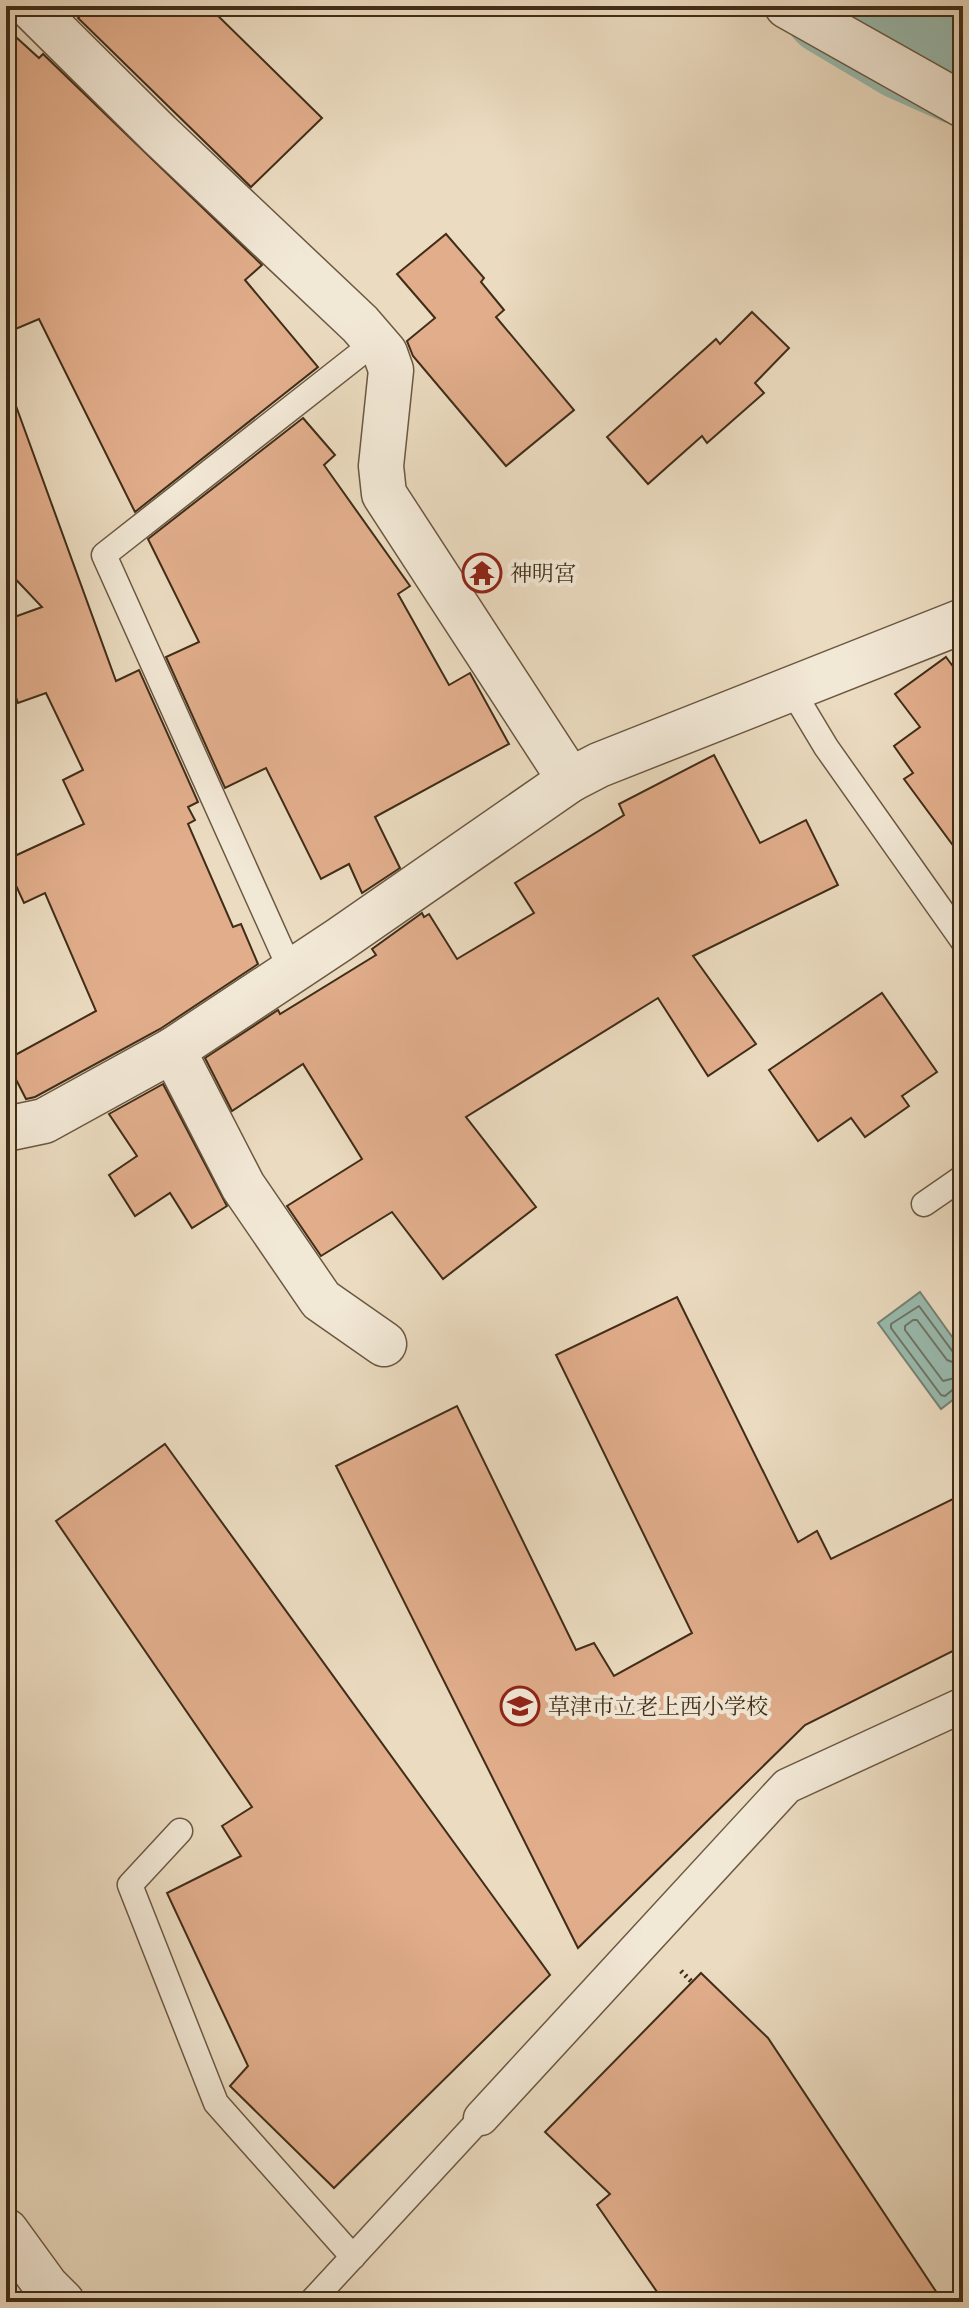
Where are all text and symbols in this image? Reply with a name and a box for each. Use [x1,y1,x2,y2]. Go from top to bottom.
temple icon: 神明宮 [461,552,503,594]
place label: 神明宮 [510,560,576,587]
school or university icon: 草津市立老上西小学校 [499,1685,541,1727]
place label: 草津市立老上西小学校 [548,1693,768,1720]

